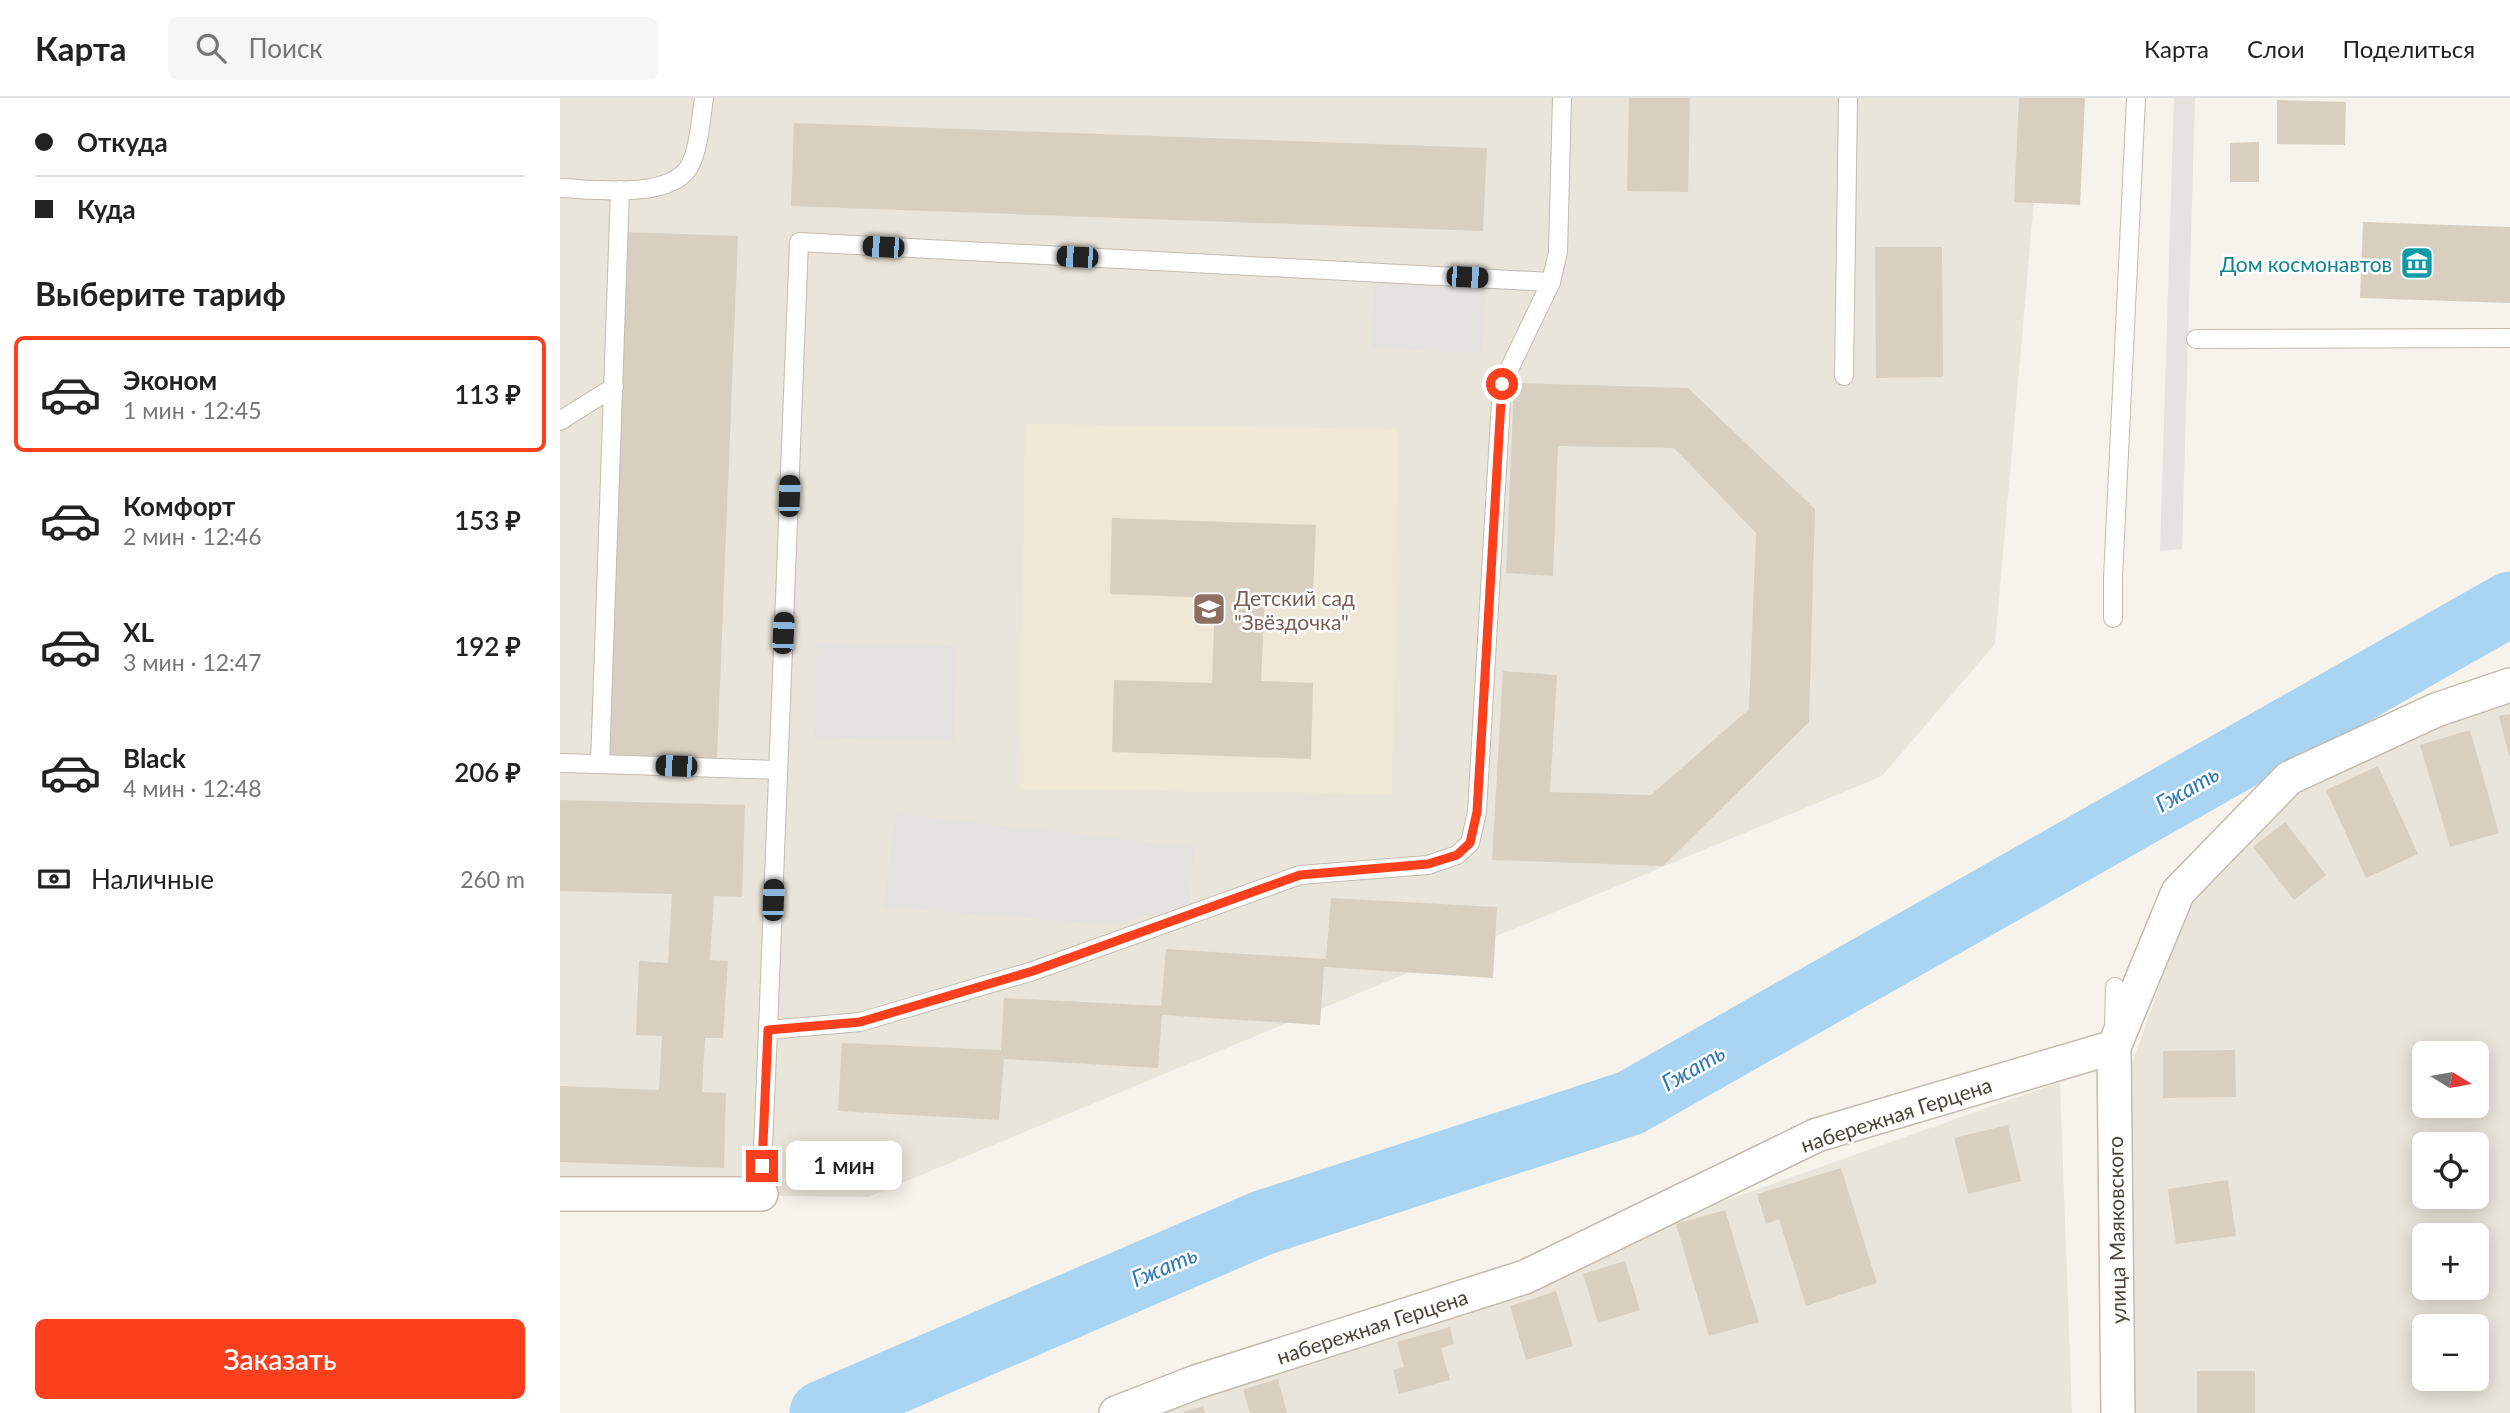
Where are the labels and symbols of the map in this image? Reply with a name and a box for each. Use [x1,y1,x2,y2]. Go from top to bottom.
car [862,235,905,259]
museum icon: Дом космонавтов [2398,244,2436,282]
car [1056,245,1099,269]
place label: Дом космонавтов [2220,251,2392,276]
car [1446,265,1489,289]
route start [1486,368,1518,400]
car [778,475,801,517]
place label: Детский сад "Звёздочка" [1234,585,1355,634]
school or university icon: Детский сад "Звёздочка" [1190,590,1228,628]
car [772,611,795,655]
car [655,755,698,777]
water label: Гжать [2150,759,2224,817]
car [762,879,785,921]
water label: Гжать [1656,1038,1730,1096]
north arrow [2412,1041,2488,1118]
street label: набережная Герцена [1797,1071,1995,1157]
street label: улица Маяковского [2102,1136,2130,1324]
callout: 1 мин [787,1142,902,1190]
route end [746,1150,778,1182]
water label: Гжать [1127,1240,1201,1292]
street label: набережная Герцена [1273,1283,1471,1369]

